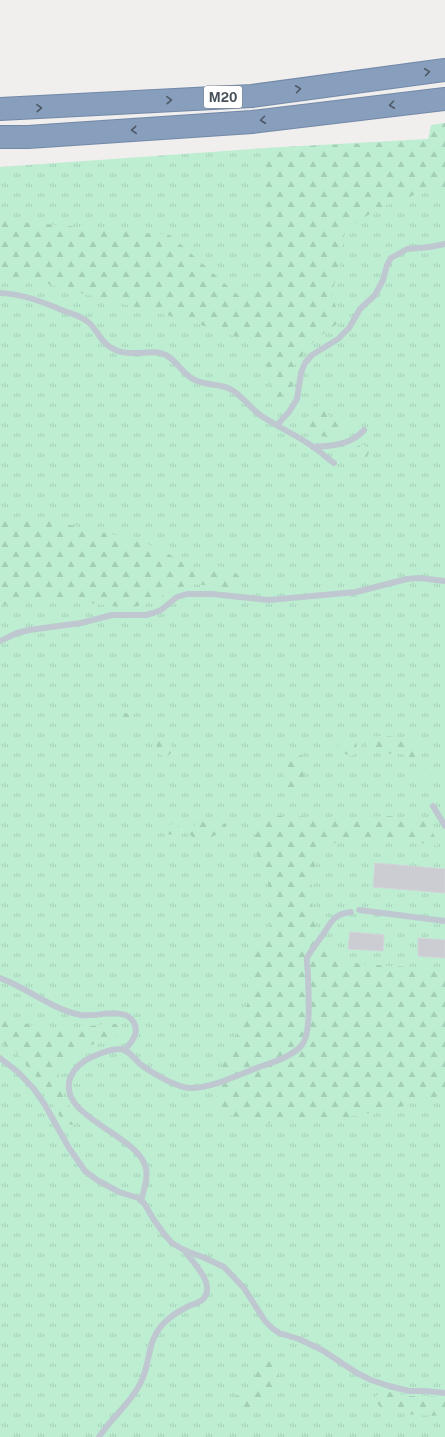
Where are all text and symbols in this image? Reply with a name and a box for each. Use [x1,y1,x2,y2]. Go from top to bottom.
one-way arrow [424,68,430,77]
one-way arrow [295,85,301,94]
road number: M20 [204,86,242,108]
one-way arrow [166,96,172,105]
one-way arrow [389,100,395,109]
one-way arrow [36,103,42,112]
one-way arrow [260,115,266,124]
one-way arrow [131,125,137,134]

